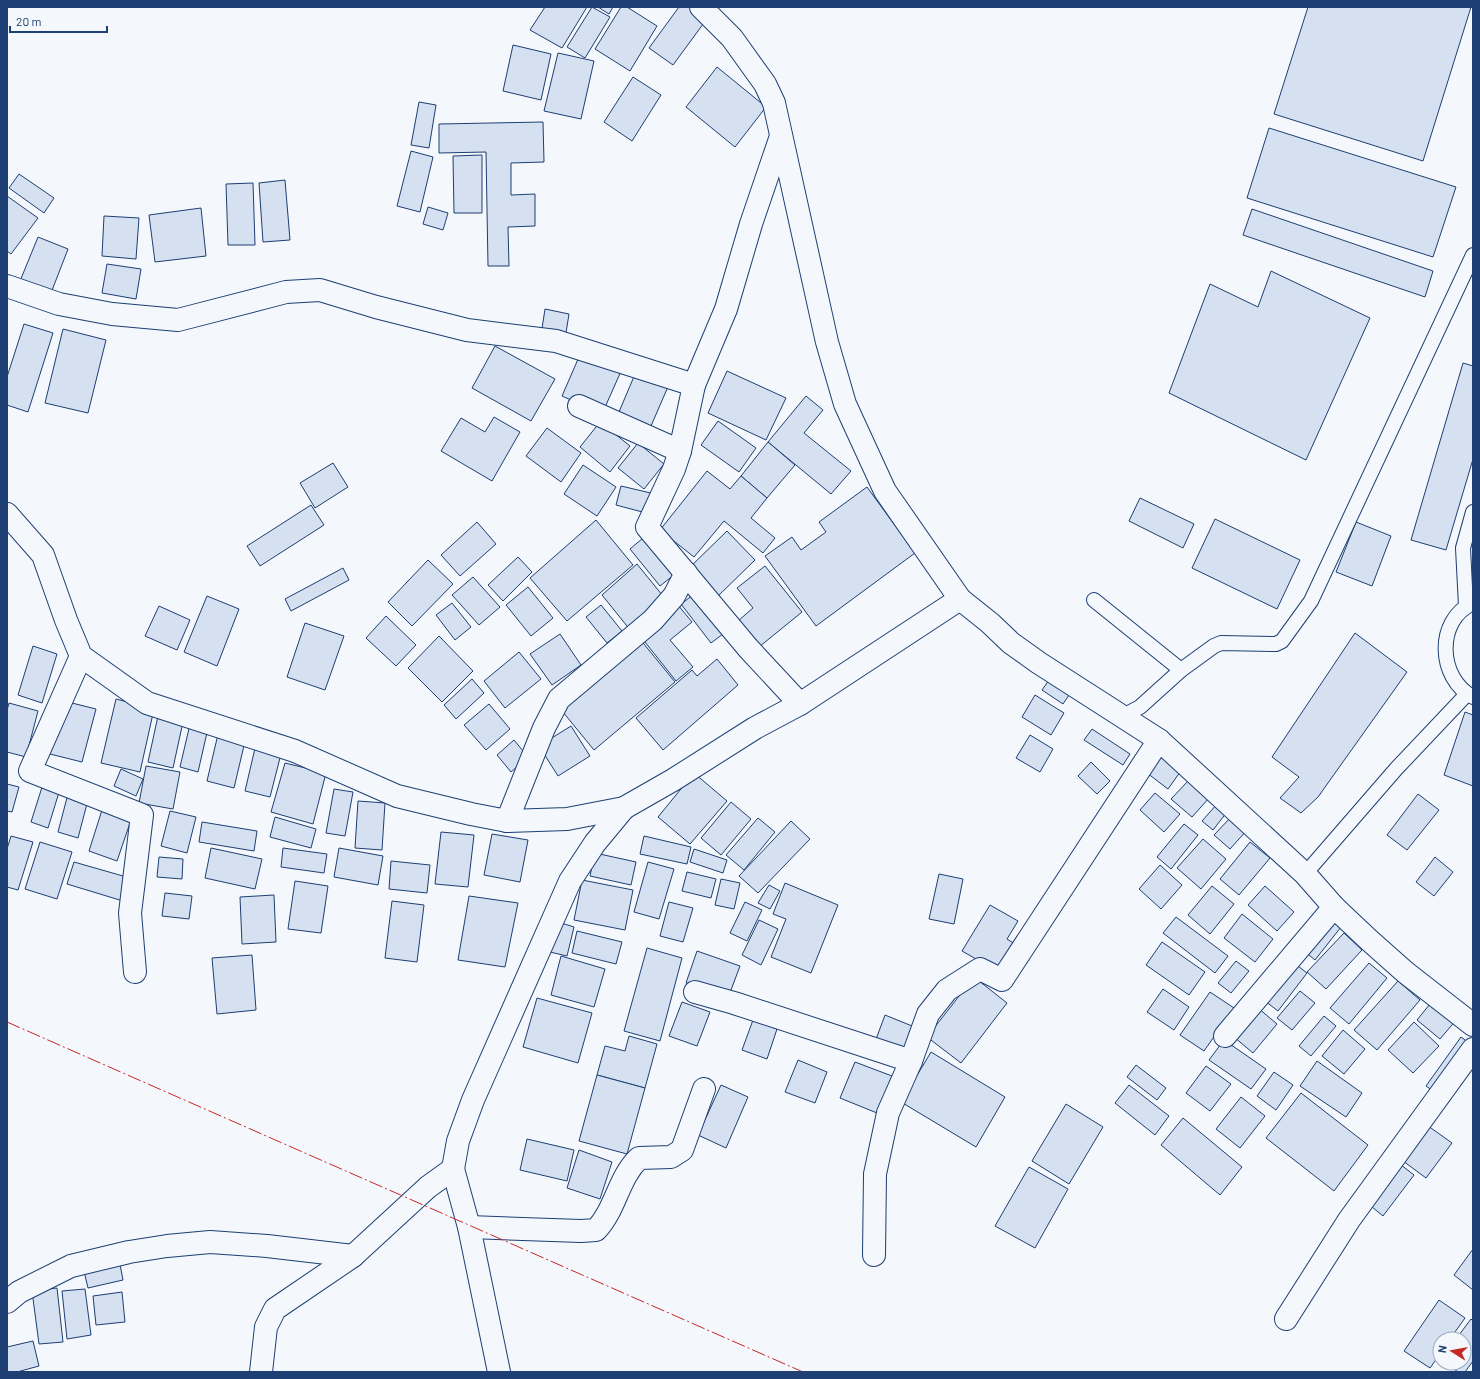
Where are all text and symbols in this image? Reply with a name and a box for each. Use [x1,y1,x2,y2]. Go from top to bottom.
scale bar [10,8,107,34]
text: 20 m [16,14,42,28]
north arrow [1432,1331,1472,1371]
text: N [1435,1344,1449,1354]

